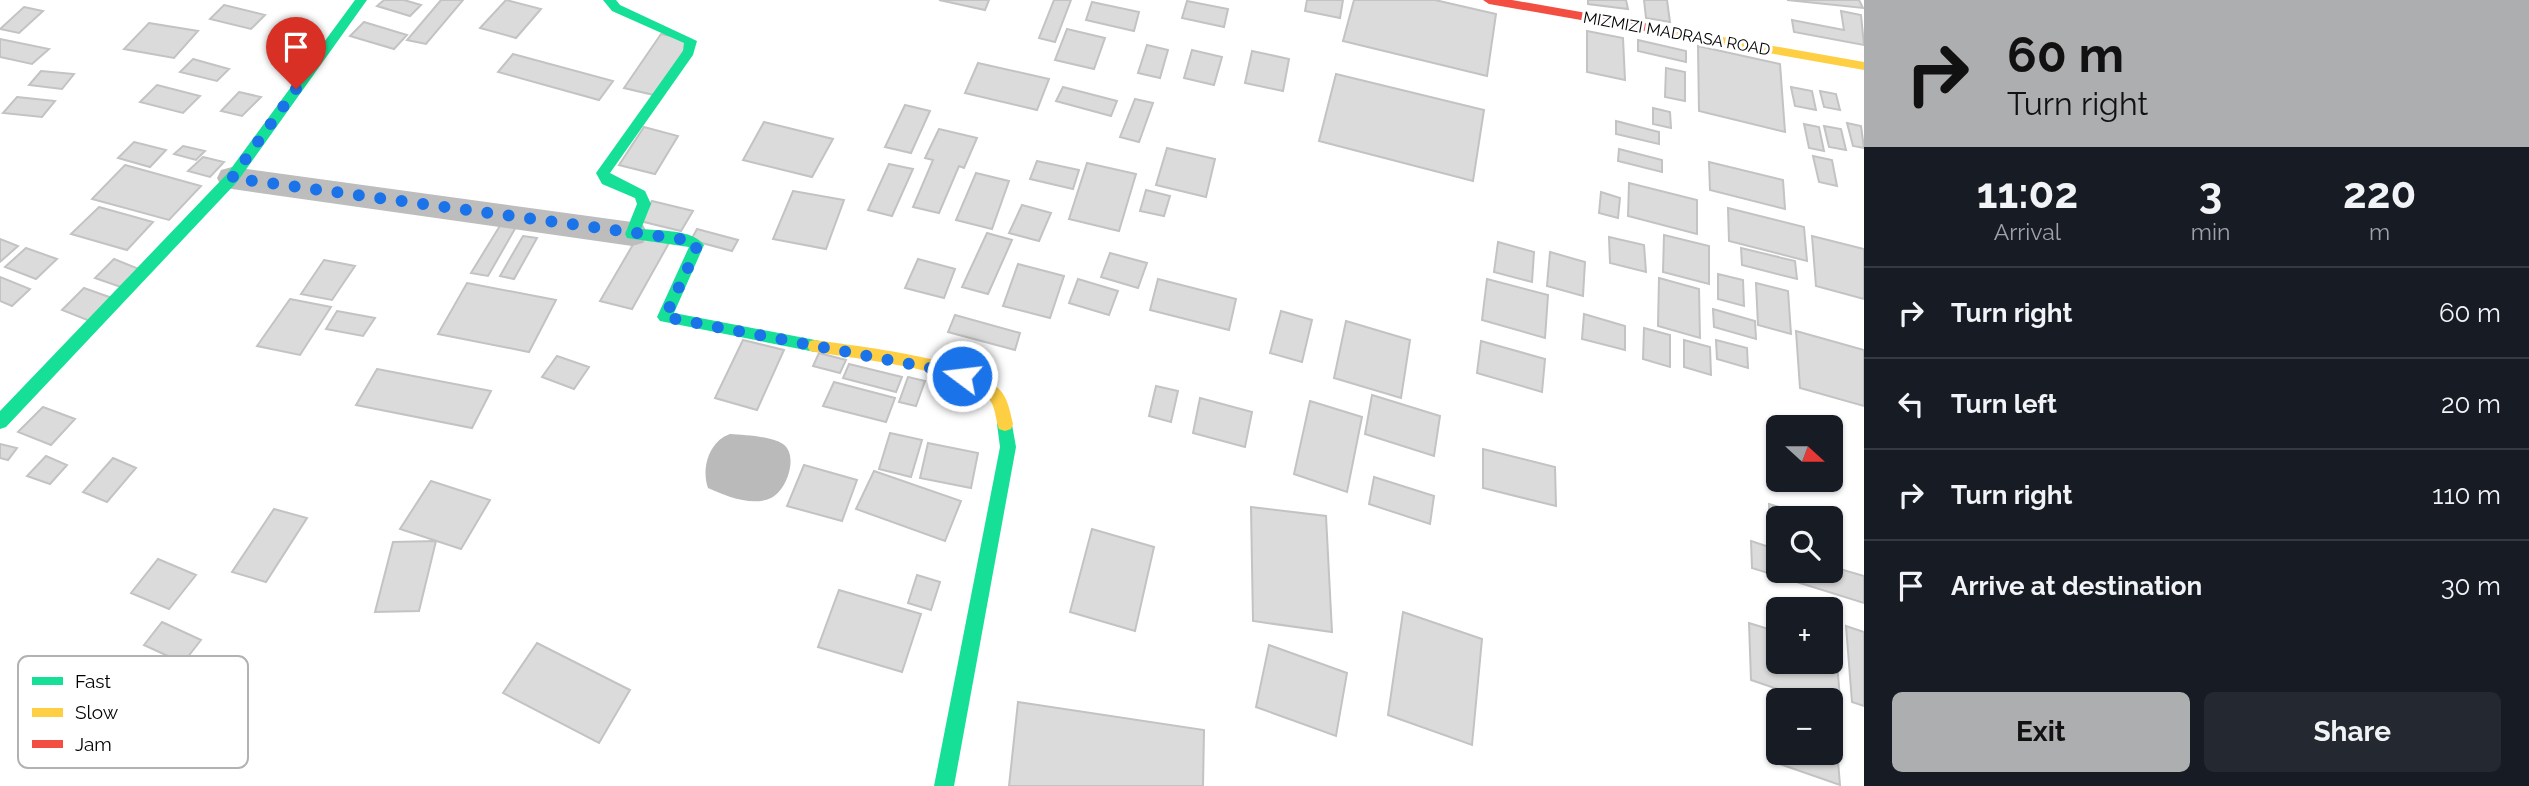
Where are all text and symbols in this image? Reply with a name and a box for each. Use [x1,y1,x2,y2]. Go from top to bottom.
street label: MIZMIZI MADRASA ROAD [1582,8,1772,59]
pin [266,17,326,89]
text: 60 m [2007,26,2124,83]
icon: arrive [277,28,315,66]
icon: right [1892,28,1983,119]
text: Turn right [2007,85,2148,122]
text: 11:02 [1977,169,2078,218]
text: 3 [2199,169,2222,218]
text: 220 [2343,169,2416,218]
text: Arrival [1994,218,2061,245]
text: min [2191,218,2230,245]
text: m [2369,218,2390,245]
icon: right [1892,294,1930,332]
text: Turn right [1951,298,2072,328]
text: 60 m [2439,298,2501,328]
position arrow [925,339,999,413]
icon: left [1892,385,1930,423]
text: Turn left [1951,389,2057,419]
text: 20 m [2441,389,2501,419]
north arrow [1766,415,1843,492]
map controls [1766,415,1843,765]
icon: right [1892,476,1930,514]
text: Turn right [1951,480,2072,510]
text: 110 m [2432,480,2501,510]
button: search [1766,506,1843,583]
icon: arrive [1892,567,1930,605]
text: Arrive at destination [1951,571,2202,601]
text: 30 m [2441,571,2501,601]
button: + [1766,597,1843,674]
legend [18,656,248,768]
text: Fast [75,670,111,692]
button: − [1766,688,1843,765]
button: Exit [1892,692,2190,772]
button: Share [2204,692,2501,772]
text: Slow [75,701,119,723]
text: Jam [75,733,112,755]

